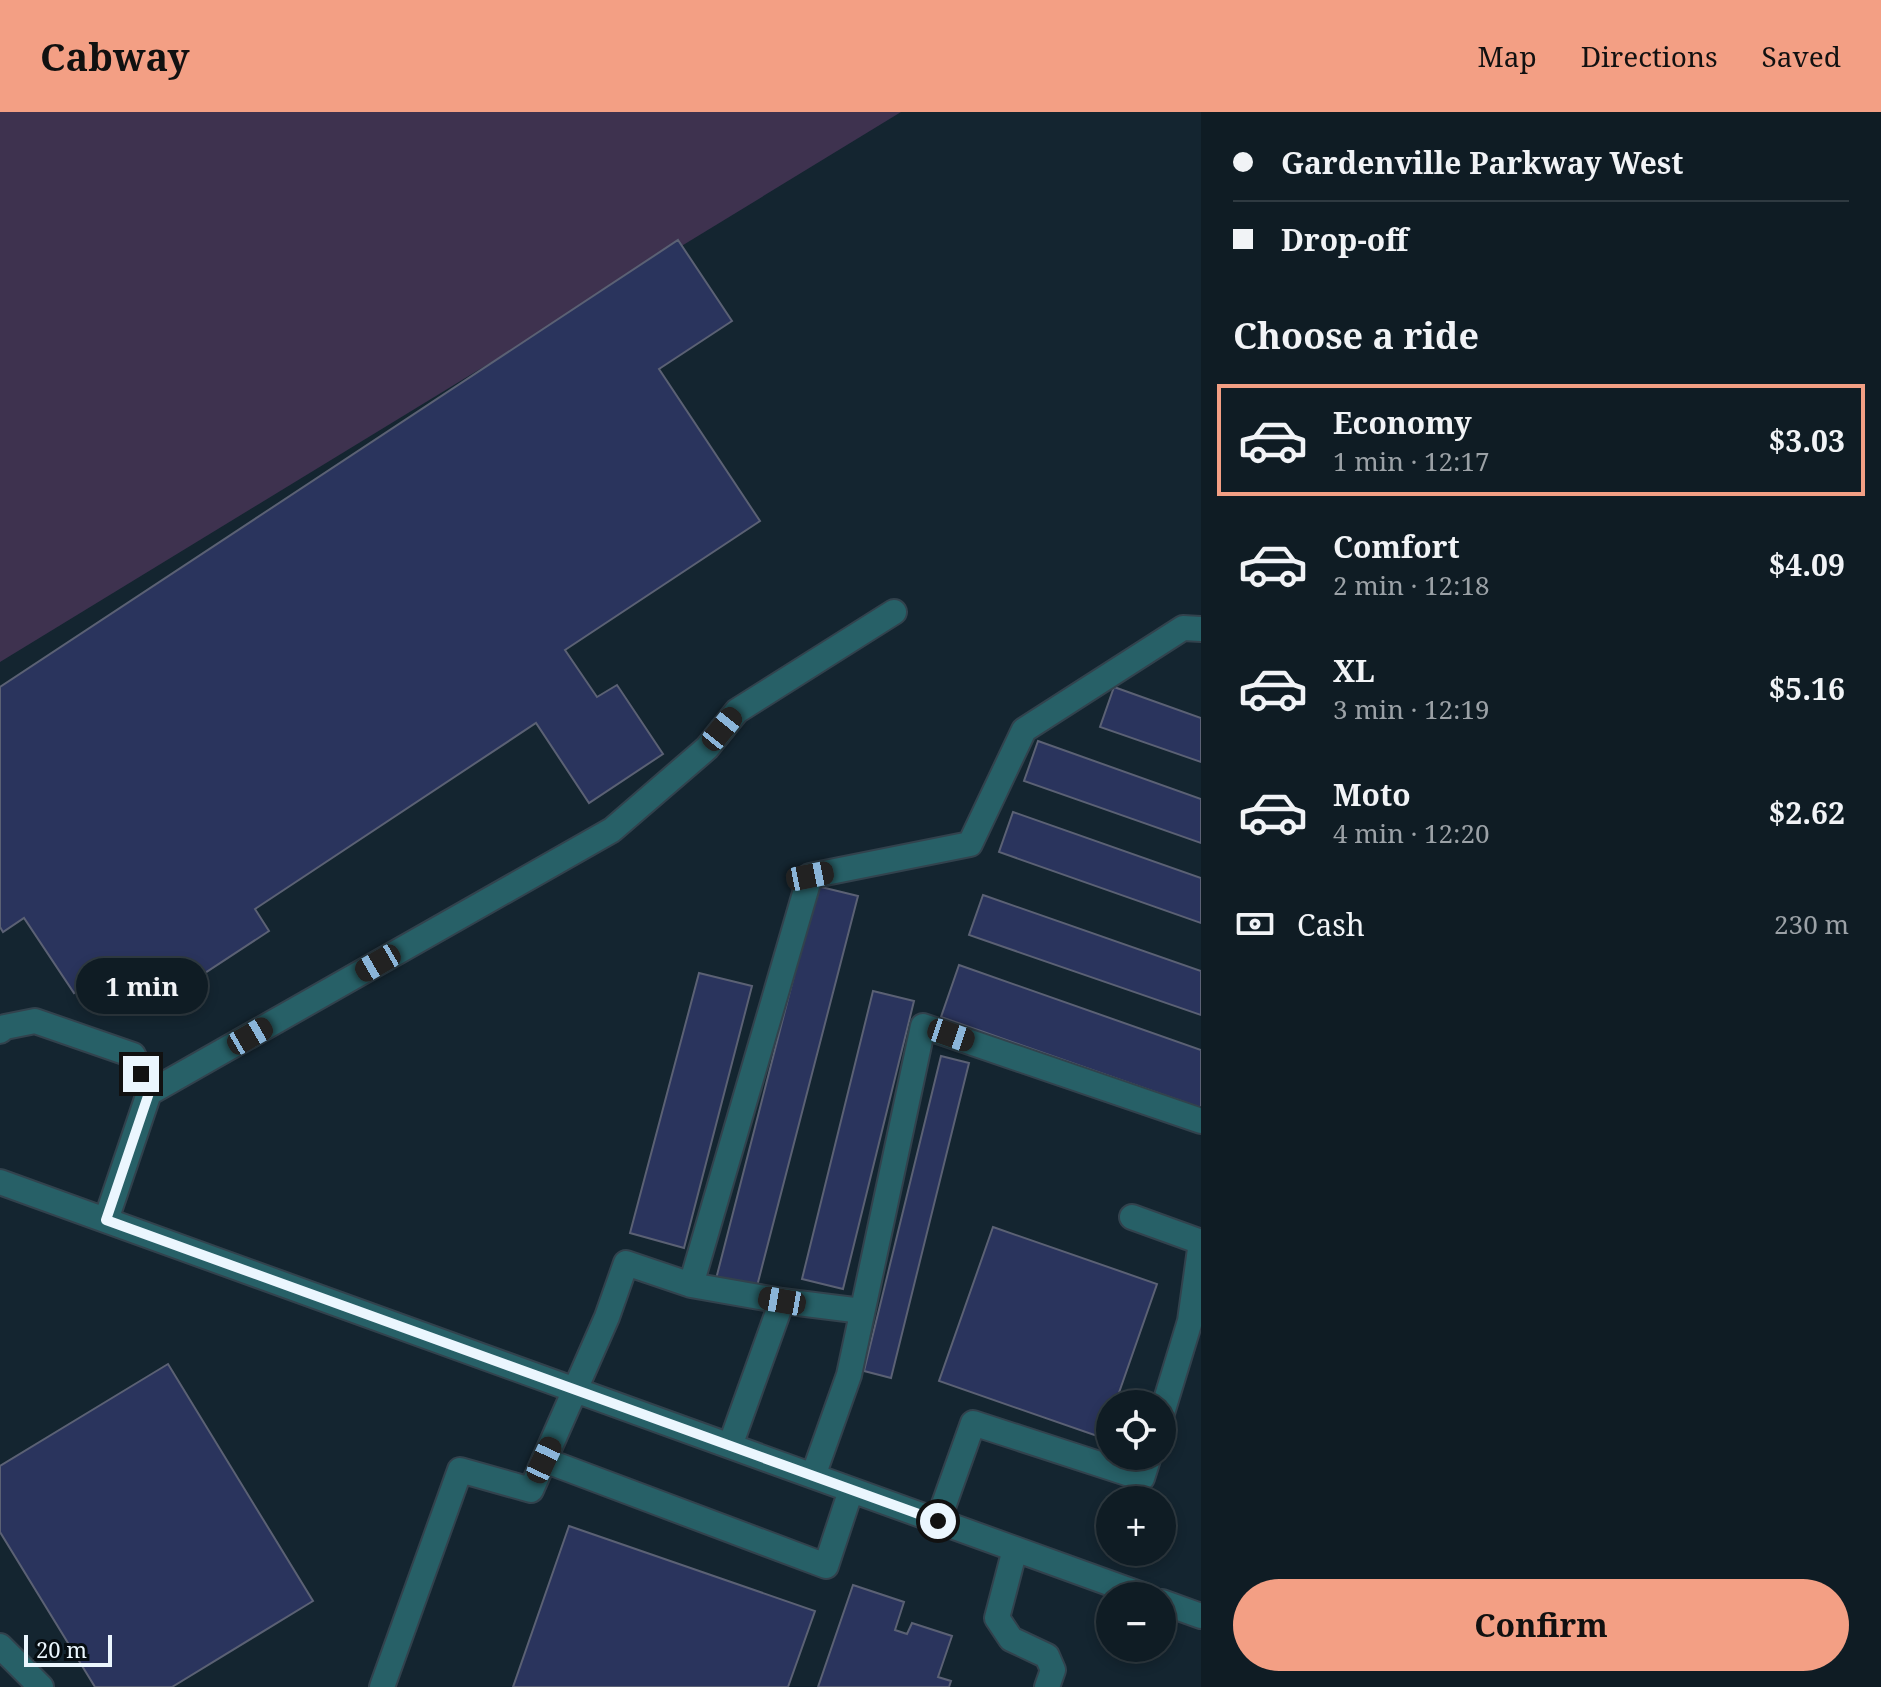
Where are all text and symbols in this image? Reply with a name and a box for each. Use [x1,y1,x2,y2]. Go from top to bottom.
text: Cabway [40,30,189,82]
text: Map [1477,37,1537,75]
text: Directions [1581,37,1718,75]
text: Saved [1762,37,1841,75]
text: Gardenville Parkway West [1281,142,1683,183]
text: Drop-off [1281,219,1408,260]
text: Choose a ride [1233,311,1479,360]
text: Economy [1333,402,1472,443]
icon: car [1237,404,1309,476]
text: $3.03 [1768,420,1845,461]
text: 1 min · 12:17 [1333,443,1490,479]
text: Comfort [1333,526,1460,567]
icon: car [1237,528,1309,600]
text: $4.09 [1768,544,1845,585]
text: 2 min · 12:18 [1333,567,1490,603]
text: XL [1333,650,1375,691]
icon: car [1237,652,1309,724]
text: $5.16 [1768,668,1845,709]
text: 3 min · 12:19 [1333,691,1490,727]
car [698,703,746,755]
text: Moto [1333,774,1411,815]
icon: car [1237,776,1309,848]
text: $2.62 [1768,792,1845,833]
text: 4 min · 12:20 [1333,815,1490,851]
car [784,860,836,892]
icon: cash [1233,902,1277,946]
text: Cash [1297,904,1365,945]
text: 230 m [1774,906,1849,942]
car [351,941,405,985]
callout: 1 min [75,958,207,1014]
text: 1 min [105,968,179,1004]
car [223,1014,277,1058]
car [924,1016,978,1054]
route end [123,1056,159,1092]
car [756,1285,808,1317]
map controls [1096,1390,1176,1662]
button: locate [1096,1390,1176,1470]
car [523,1433,565,1487]
button: + [1096,1486,1176,1566]
route start [920,1503,956,1539]
button: Confirm [1233,1579,1849,1671]
button: − [1096,1582,1176,1662]
scale bar [24,1631,112,1667]
text: 20 m [36,1634,87,1664]

